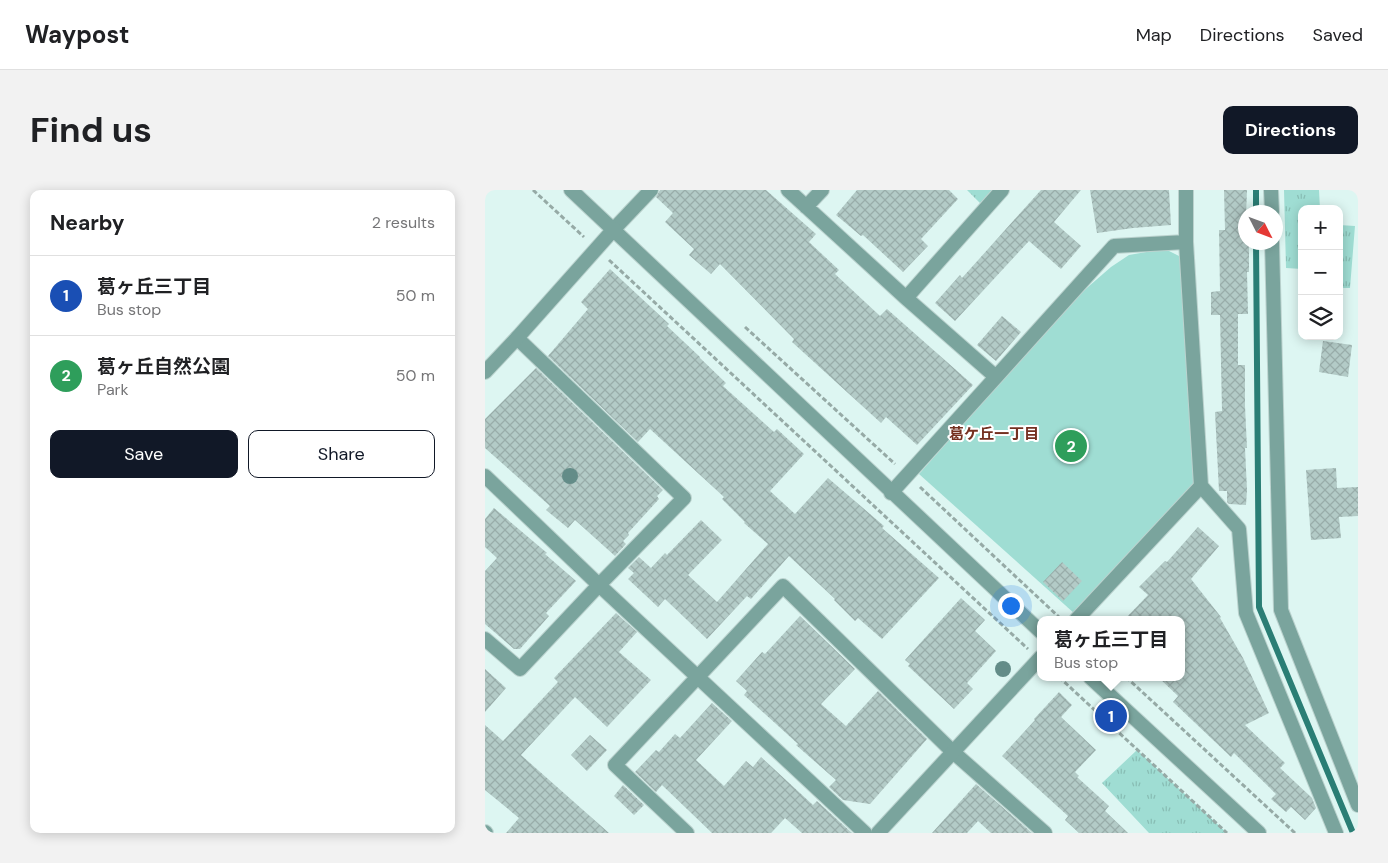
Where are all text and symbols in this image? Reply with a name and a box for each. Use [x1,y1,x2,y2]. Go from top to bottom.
text: Waypost [25,19,129,50]
text: Map [1136,23,1172,47]
text: Directions [1200,23,1285,47]
text: Saved [1313,23,1363,47]
button: Directions [1223,106,1358,154]
text: Find us [30,107,152,153]
north arrow [1238,205,1283,250]
map controls [1298,205,1343,340]
button: + [1298,205,1343,250]
text: Nearby [50,209,124,237]
text: 2 results [372,212,435,233]
button: − [1298,250,1343,295]
text: 葛ヶ丘三丁目 [97,274,211,299]
text: 1 [63,285,69,306]
text: 50 m [396,285,435,306]
button: layers [1298,295,1343,340]
text: Bus stop [97,299,161,320]
text: 葛ヶ丘自然公園 [97,354,230,379]
text: 2 [61,365,71,386]
text: 50 m [396,365,435,386]
text: Park [97,379,129,400]
district label: 葛ケ丘一丁目 [949,424,1039,444]
pin: 2 [1055,427,1087,465]
button: Save [50,430,238,478]
button: Share [248,430,435,478]
your location [998,593,1024,619]
popup [1037,616,1185,681]
text: 葛ヶ丘三丁目 [1054,627,1168,652]
text: Bus stop [1054,652,1118,673]
pin: 1 [1095,697,1127,735]

